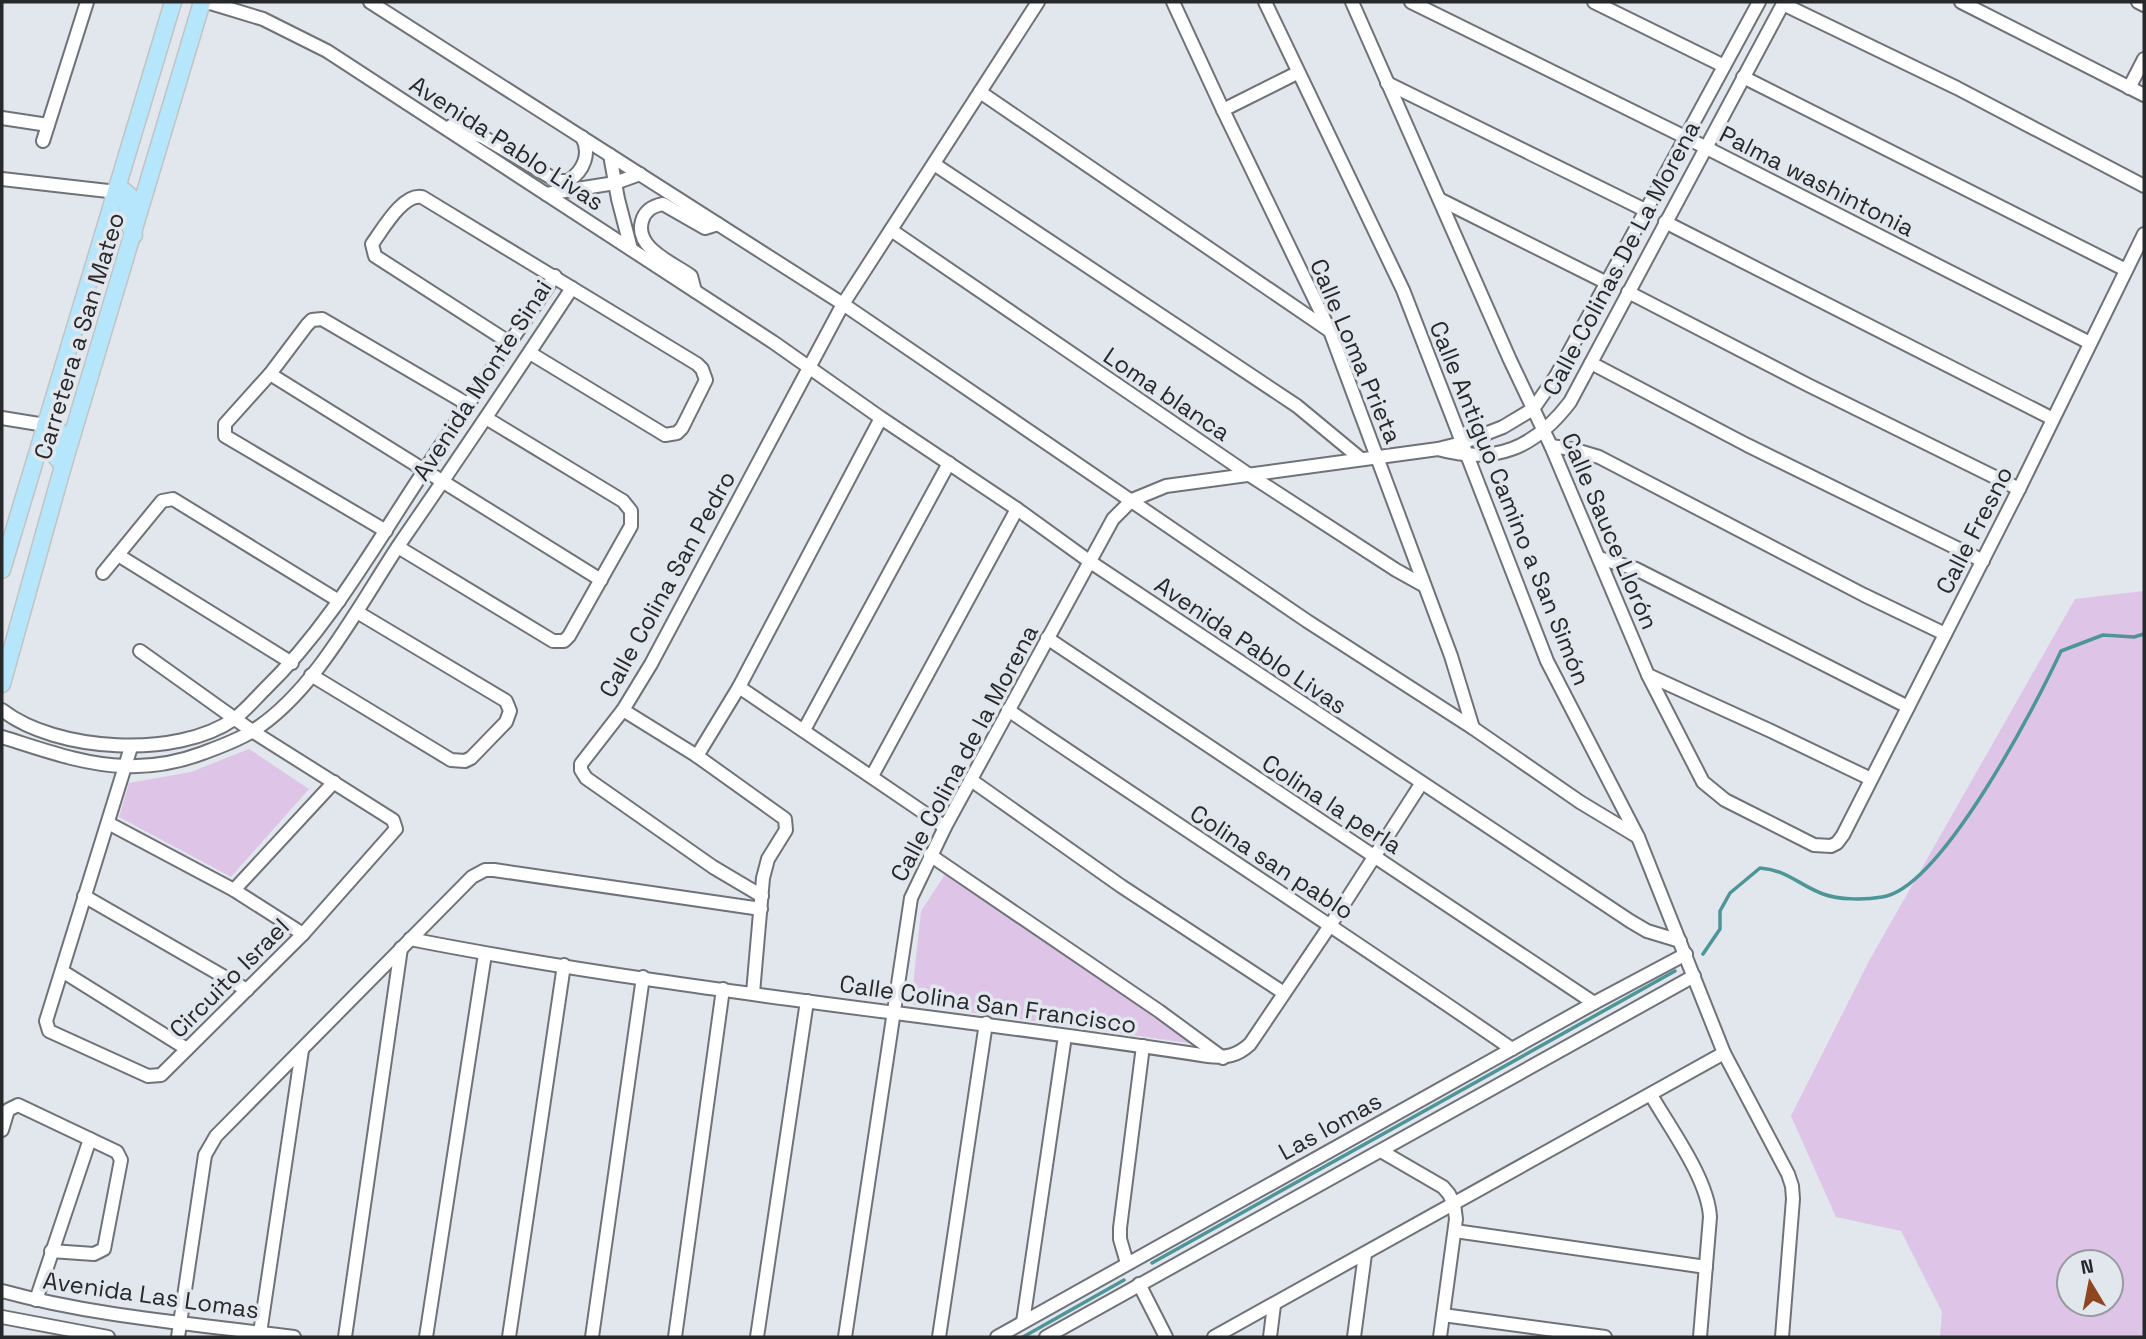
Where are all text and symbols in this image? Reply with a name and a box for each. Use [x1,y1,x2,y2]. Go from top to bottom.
street label: Avenida Pablo Livas [404,69,610,217]
street label: Calle Colinas De La Morena [1535,115,1707,401]
street label: Palma washintonia [1714,118,1920,244]
street label: Carretera a San Mateo [27,209,131,463]
street label: Calle Loma Prieta [1303,254,1409,448]
street label: Avenida Monte Sinai [405,274,559,486]
street label: Calle Antiguo Camino a San Simón [1423,316,1597,690]
street label: Loma blanca [1098,340,1237,448]
street label: Calle Sauce Llorón [1555,428,1665,634]
street label: Calle Fresno [1929,461,2019,599]
street label: Calle Colina San Pedro [592,465,742,703]
street label: Avenida Pablo Livas [1149,569,1353,721]
street label: Calle Colina de la Morena [883,619,1045,887]
street label: Colina la perla [1256,747,1408,861]
street label: Colina san pablo [1184,797,1360,927]
street label: Circuito Israel [162,911,296,1045]
street label: Calle Colina San Francisco [838,968,1138,1040]
street label: Las lomas [1273,1085,1387,1167]
north arrow [2055,1248,2125,1318]
text: N [2079,1253,2096,1280]
street label: Avenida Las Lomas [41,1264,261,1326]

